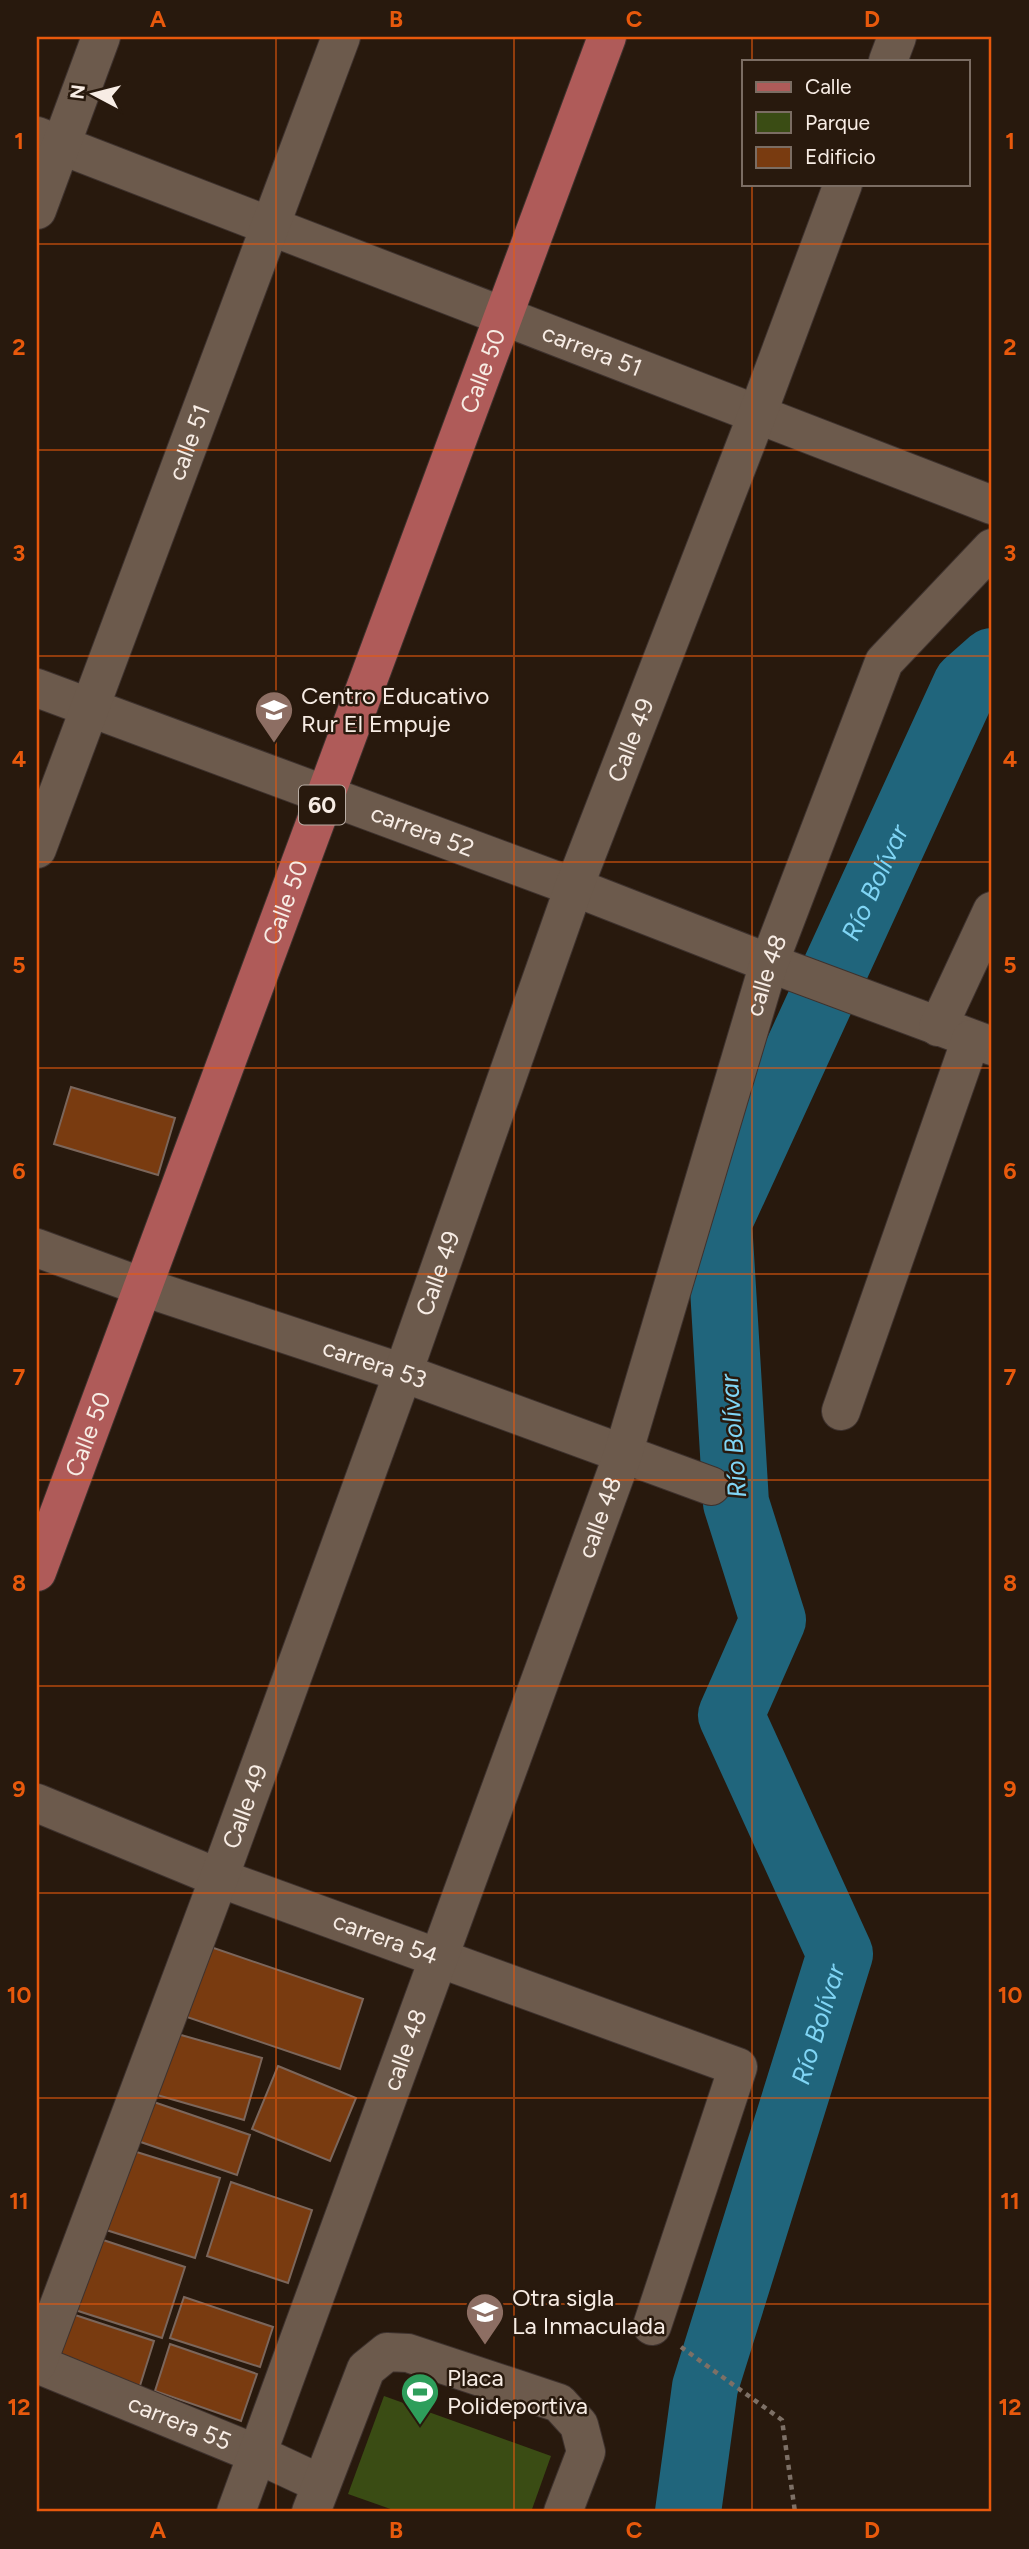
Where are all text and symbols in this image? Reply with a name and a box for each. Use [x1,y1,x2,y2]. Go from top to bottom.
text: A [150,5,167,33]
text: B [389,5,403,33]
text: C [626,5,643,33]
text: D [864,5,880,33]
north arrow [60,60,130,130]
legend [742,60,970,186]
text: Calle [805,74,852,99]
text: N [65,83,90,101]
text: Parque [805,110,870,135]
text: 1 [14,127,24,155]
text: 1 [1005,127,1015,155]
text: Edificio [805,144,876,169]
street label: carrera 51 [538,318,646,382]
street label: Calle 50 [453,324,511,417]
text: 2 [12,333,26,361]
text: 2 [1003,333,1017,361]
street label: calle 51 [161,400,216,484]
text: 3 [13,539,25,567]
text: 3 [1004,539,1016,567]
place label: Centro Educativo Rur El Empuje [301,681,489,738]
school or university icon: Centro Educativo Rur El Empuje [253,689,295,744]
street label: Calle 49 [601,694,660,786]
text: 4 [12,745,26,773]
text: 4 [1003,745,1017,773]
road number: 60 [299,786,345,824]
street label: carrera 52 [367,798,478,863]
water label: Río Bolívar [834,818,916,946]
street label: Calle 50 [256,856,314,949]
street label: calle 48 [739,930,793,1020]
text: 5 [12,951,26,979]
text: 5 [1003,951,1017,979]
text: 6 [12,1157,26,1185]
text: 6 [1003,1157,1017,1185]
street label: Calle 49 [409,1227,466,1319]
street label: carrera 53 [319,1332,431,1394]
text: 7 [13,1363,26,1391]
text: 7 [1004,1363,1017,1391]
water label: Río Bolívar [713,1372,753,1499]
street label: Calle 50 [59,1388,117,1480]
street label: calle 48 [571,1473,627,1562]
text: 8 [12,1569,26,1597]
text: 8 [1003,1569,1017,1597]
street label: Calle 49 [216,1760,273,1853]
text: 9 [12,1775,26,1803]
text: 9 [1003,1775,1017,1803]
street label: carrera 54 [329,1906,442,1971]
water label: Río Bolívar [784,1959,852,2088]
text: 10 [7,1981,31,2009]
text: 10 [998,1981,1022,2009]
street label: calle 48 [376,2005,433,2094]
text: 11 [9,2187,29,2215]
text: 11 [1000,2187,1020,2215]
place label: Otra sigla La Inmaculada [512,2283,665,2340]
school or university icon: Otra sigla La Inmaculada [464,2291,506,2346]
place label: Placa Polideportiva [447,2363,588,2420]
sports icon: Placa Polideportiva [399,2371,441,2426]
street label: carrera 55 [124,2388,235,2456]
text: 12 [7,2393,31,2421]
text: 12 [998,2393,1022,2421]
text: A [150,2516,167,2544]
text: B [389,2516,403,2544]
text: C [626,2516,643,2544]
text: D [864,2516,880,2544]

